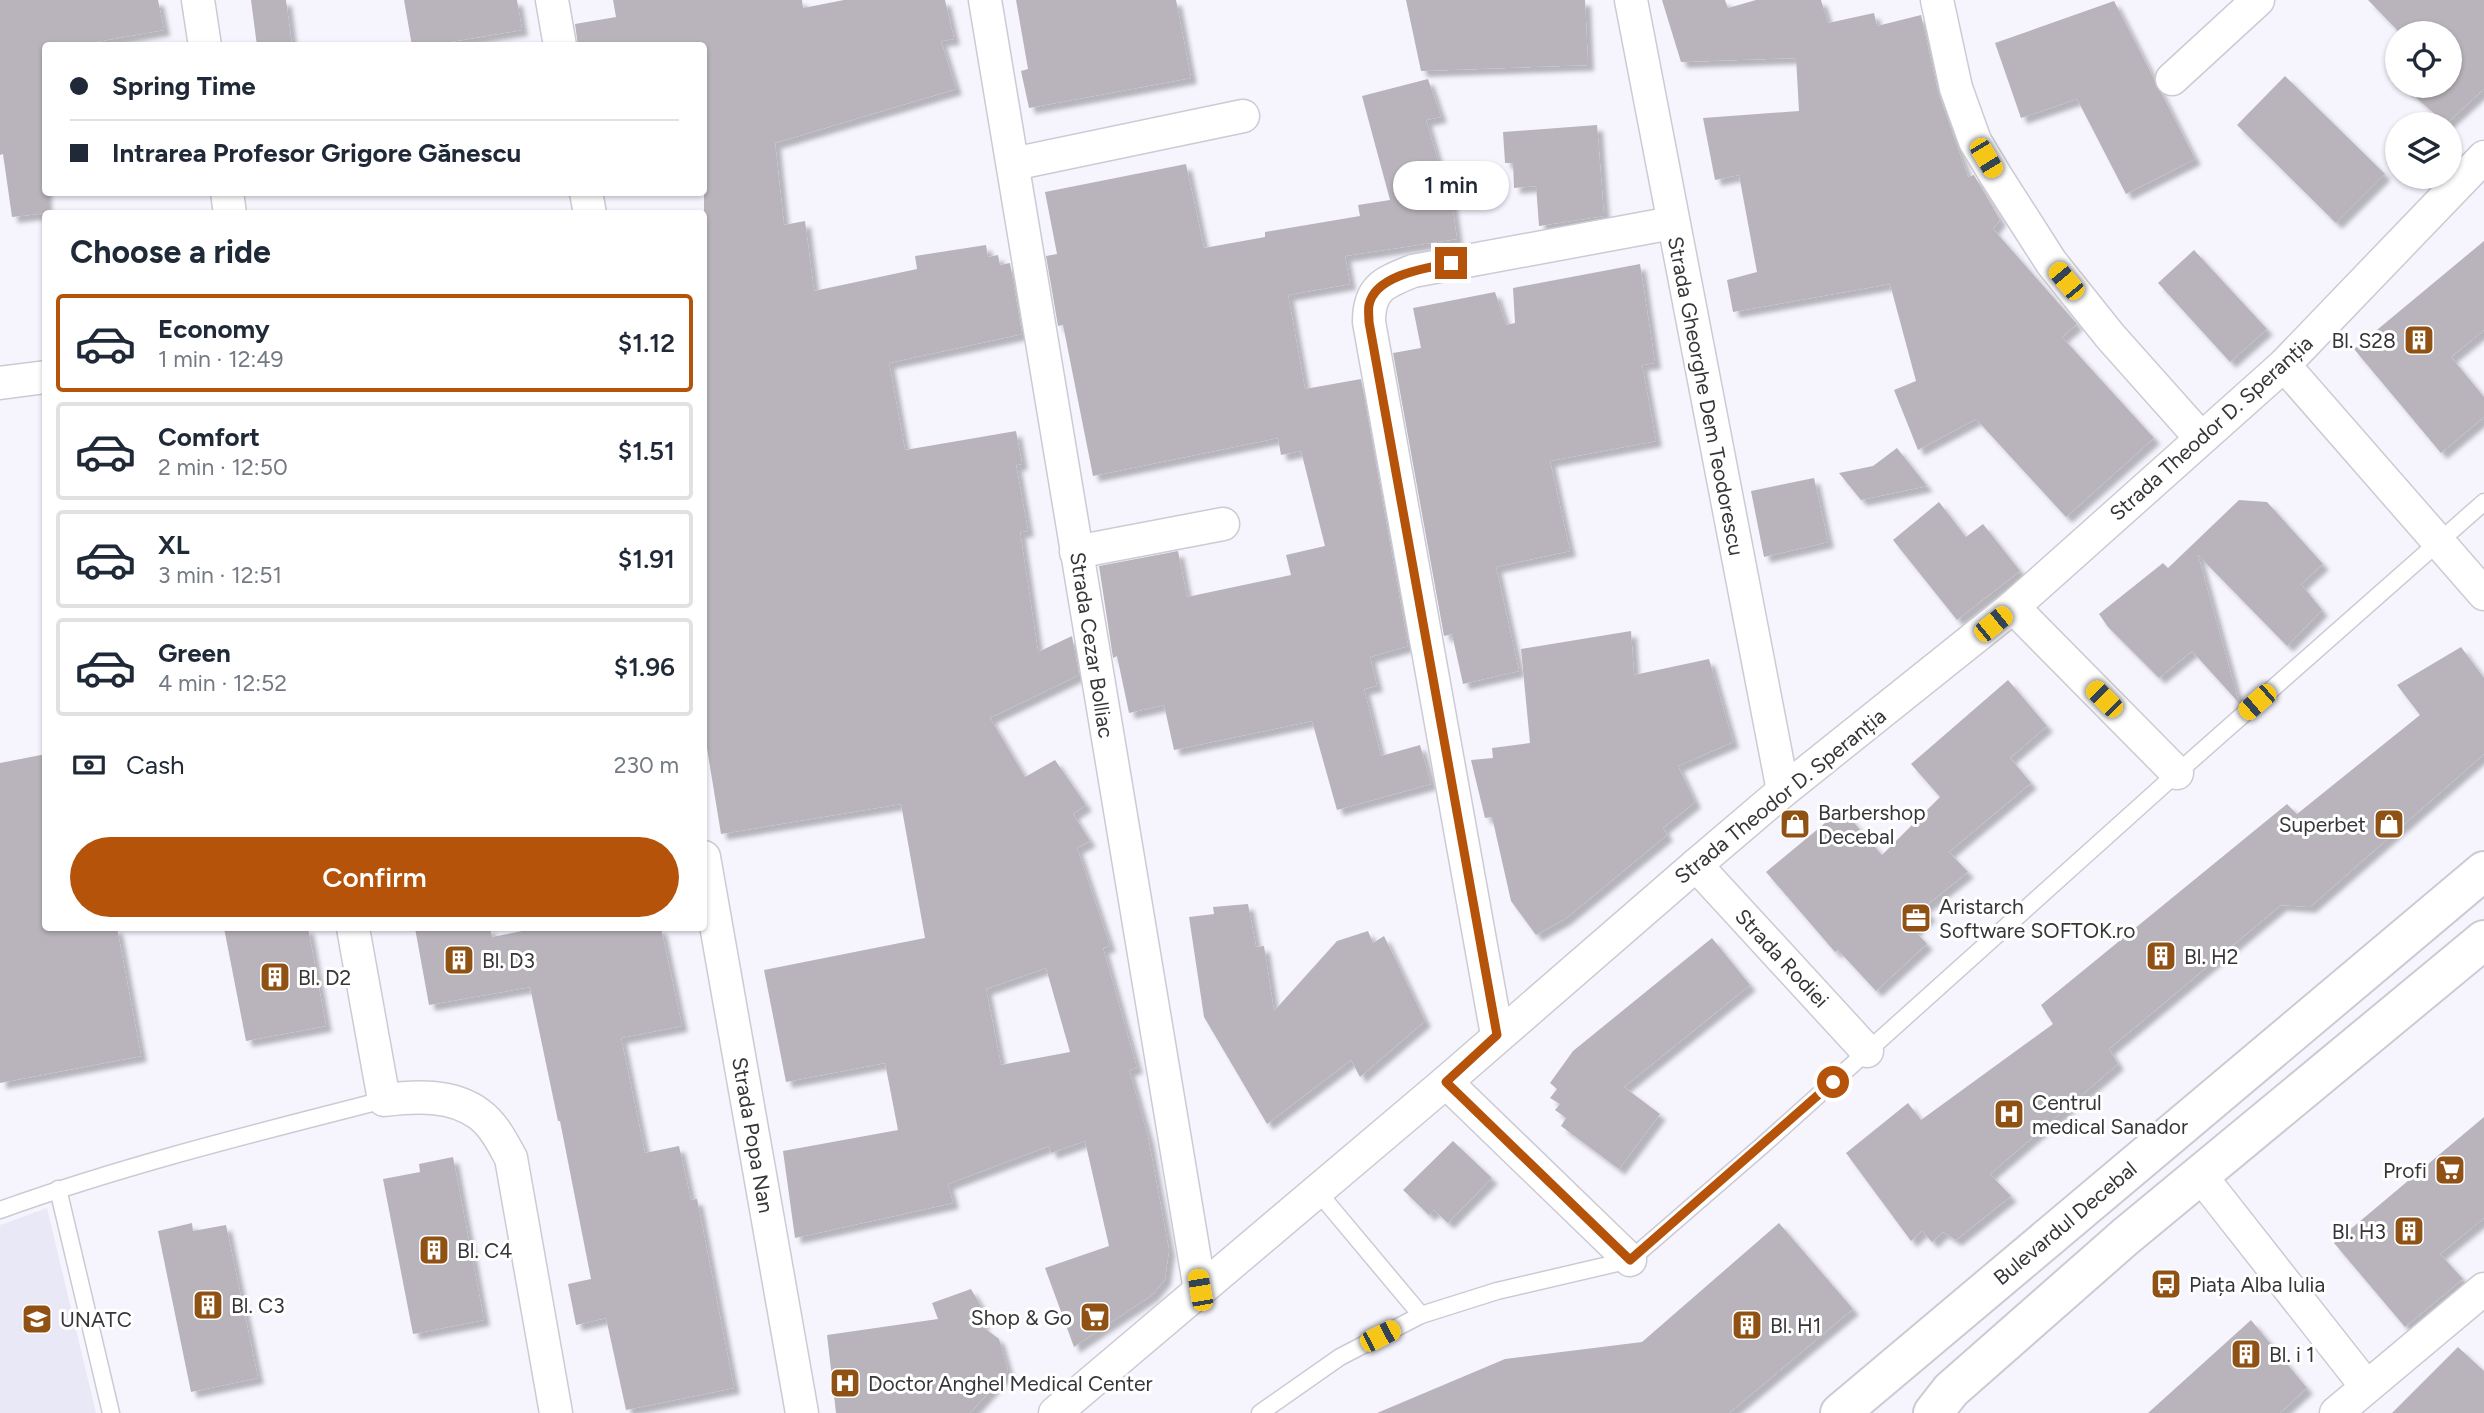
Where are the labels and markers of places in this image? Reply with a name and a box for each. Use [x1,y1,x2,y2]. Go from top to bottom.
building icon: Bl. S28 [2402,323,2436,357]
place label: Bl. S28 [2331,328,2396,353]
place label: Barbershop Decebal [1818,800,1926,849]
shop icon: Barbershop Decebal [1778,807,1812,841]
shop icon: Superbet [2372,807,2406,841]
place label: Superbet [2279,812,2366,837]
place label: Aristarch Software SOFTOK.ro [1939,894,2135,943]
office icon: Aristarch Software SOFTOK.ro [1899,901,1933,935]
building icon: Bl. H2 [2144,939,2178,973]
building icon: Bl. D3 [442,943,476,977]
place label: Bl. H2 [2184,944,2239,969]
place label: Bl. D3 [482,948,535,973]
building icon: Bl. D2 [258,960,292,994]
place label: Bl. D2 [298,965,351,990]
place label: Centrul medical Sanador [2032,1090,2188,1139]
hospital icon: Centrul medical Sanador [1992,1097,2026,1131]
supermarket icon: Profi [2433,1153,2467,1187]
place label: Profi [2383,1158,2427,1183]
building icon: Bl. H3 [2392,1214,2426,1248]
place label: Bl. H3 [2332,1219,2386,1244]
building icon: Bl. C4 [417,1233,451,1267]
place label: Bl. C4 [457,1238,512,1263]
bus stop icon: Piața Alba Iulia [2149,1267,2183,1301]
place label: Piața Alba Iulia [2189,1272,2325,1297]
building icon: Bl. C3 [191,1288,225,1322]
place label: Bl. C3 [231,1293,285,1318]
supermarket icon: Shop & Go [1078,1300,1112,1334]
school or university icon: UNATC [20,1302,54,1336]
place label: Shop & Go [971,1305,1072,1330]
place label: UNATC [60,1307,132,1332]
building icon: Bl. H1 [1730,1308,1764,1342]
place label: Bl. H1 [1770,1313,1821,1338]
building icon: Bl. i 1 [2229,1337,2263,1371]
place label: Bl. i 1 [2269,1342,2315,1367]
hospital icon: Doctor Anghel Medical Center [828,1366,862,1400]
place label: Doctor Anghel Medical Center [868,1371,1153,1396]

